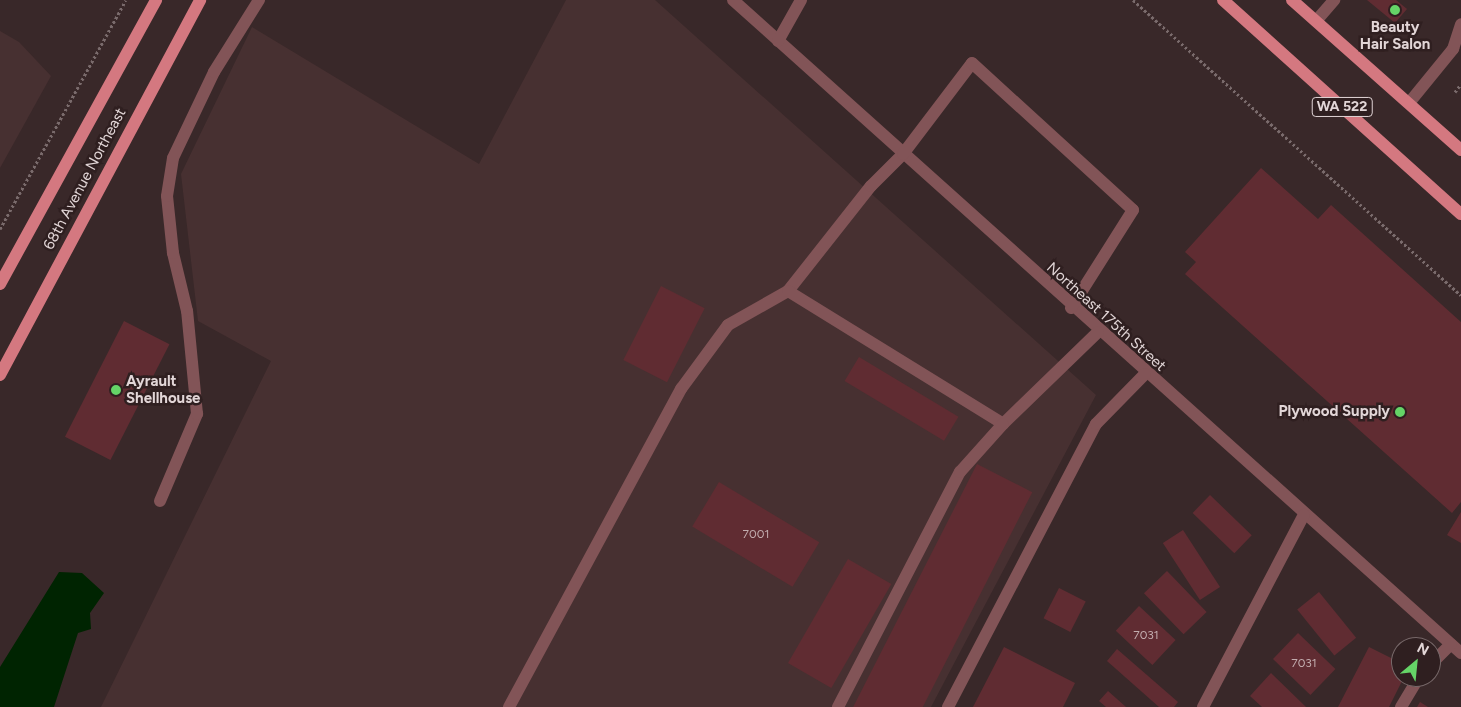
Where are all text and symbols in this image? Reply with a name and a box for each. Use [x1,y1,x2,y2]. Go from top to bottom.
marker: Beauty Hair Salon [1389,4,1401,16]
place label: Beauty Hair Salon [1360,18,1430,53]
road number: WA 522 [1311,95,1373,118]
street label: 68th Avenue Northeast [40,105,130,253]
street label: Northeast 175th Street [1043,259,1169,375]
place label: Ayrault Shellhouse [126,372,200,407]
marker: Ayrault Shellhouse [110,384,122,396]
place label: Plywood Supply [1278,403,1390,421]
marker: Plywood Supply [1394,406,1406,418]
house number: 7001 [743,528,769,542]
house number: 7031 [1133,629,1159,643]
north arrow [1391,637,1441,687]
text: N [1414,639,1432,659]
house number: 7031 [1291,657,1317,671]

